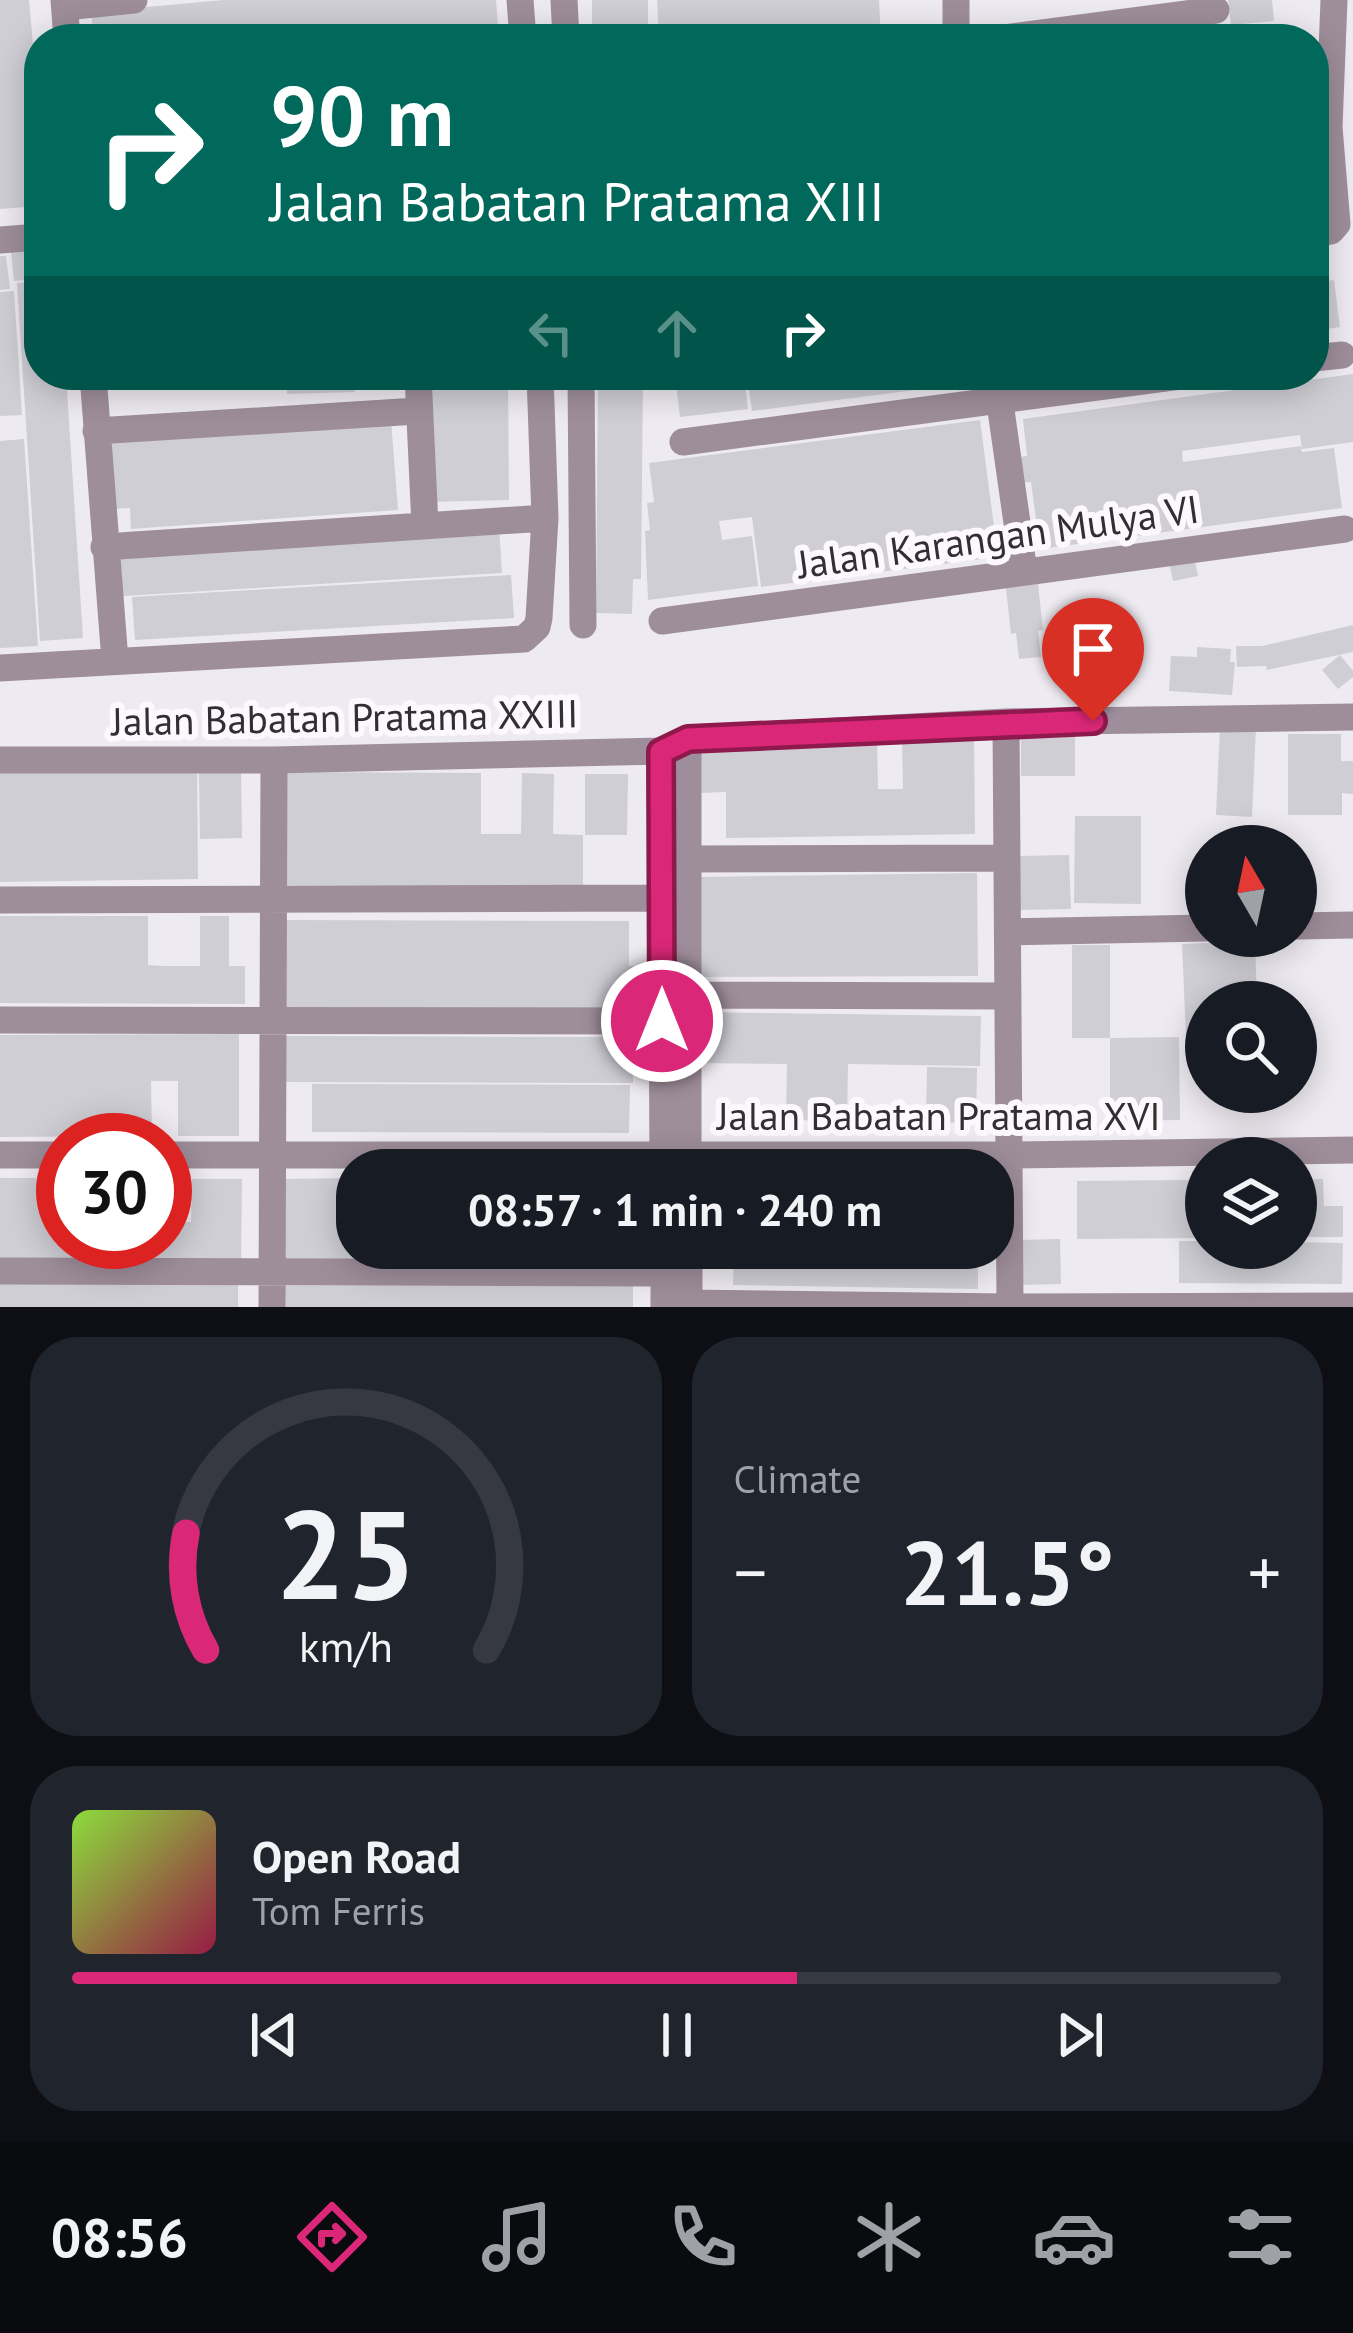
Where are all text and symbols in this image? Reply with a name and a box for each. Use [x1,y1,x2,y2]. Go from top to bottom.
text: 90 m [270,60,454,169]
icon: right [72,72,228,228]
text: Jalan Babatan Pratama XIII [270,166,885,236]
icon: left [518,300,584,366]
icon: ahead [644,300,710,366]
icon: right [770,300,836,366]
street label: Jalan Karangan Mulya VI [792,483,1202,590]
pin [1042,598,1144,721]
icon: arrive [1060,616,1126,682]
street label: Jalan Babatan Pratama XXIII [109,687,579,747]
north arrow [1185,825,1317,957]
map controls [1185,825,1317,1269]
position arrow [599,958,725,1084]
button: search [1185,981,1317,1113]
street label: Jalan Babatan Pratama XVI [715,1090,1161,1141]
speed limit sign: 30 [36,1113,192,1269]
button: layers [1185,1137,1317,1269]
text: 08:57 · 1 min · 240 m [468,1180,882,1238]
text: Climate [734,1453,861,1504]
text: 25 [275,1472,417,1633]
text: 21.5° [900,1513,1115,1630]
text: − [734,1529,767,1614]
text: + [1248,1529,1281,1614]
text: km/h [299,1617,393,1673]
text: Open Road [252,1827,461,1885]
text: Tom Ferris [252,1885,425,1936]
icon: previous [241,2002,307,2068]
icon: pause [644,2002,710,2068]
icon: next [1047,2002,1113,2068]
icon: directions [290,2195,374,2279]
icon: music [475,2195,559,2279]
icon: phone [661,2195,745,2279]
icon: climate [847,2195,931,2279]
icon: car [1032,2195,1116,2279]
icon: filters [1218,2195,1302,2279]
text: 08:56 [51,2202,188,2272]

